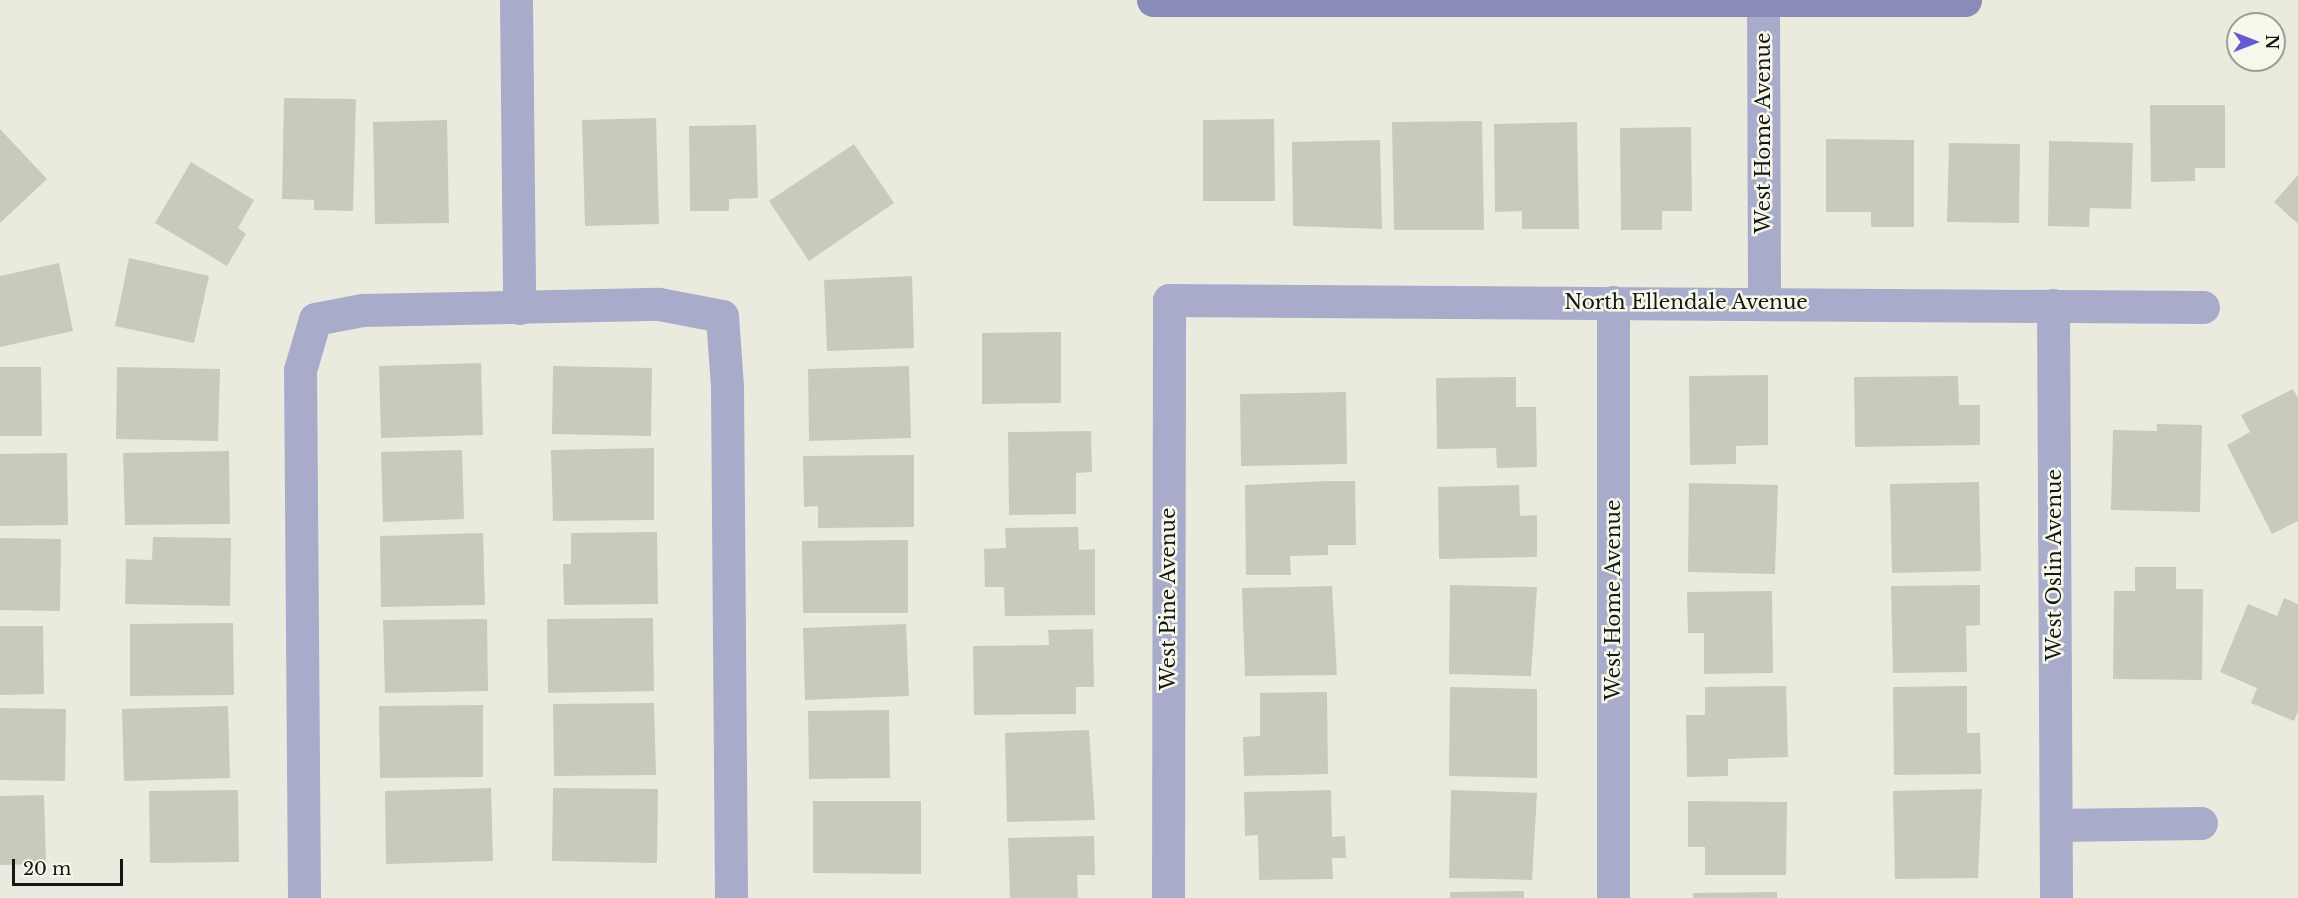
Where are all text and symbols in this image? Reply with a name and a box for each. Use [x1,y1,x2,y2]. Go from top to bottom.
north arrow [2226,12,2286,72]
street label: West Home Avenue [1751,32,1775,234]
text: N [2262,34,2282,50]
street label: North Ellendale Avenue [1564,290,1808,314]
street label: West Oslin Avenue [2042,469,2066,661]
street label: West Home Avenue [1601,499,1625,701]
street label: West Pine Avenue [1156,507,1180,691]
scale bar [15,847,126,885]
text: 20 m [23,858,71,880]

